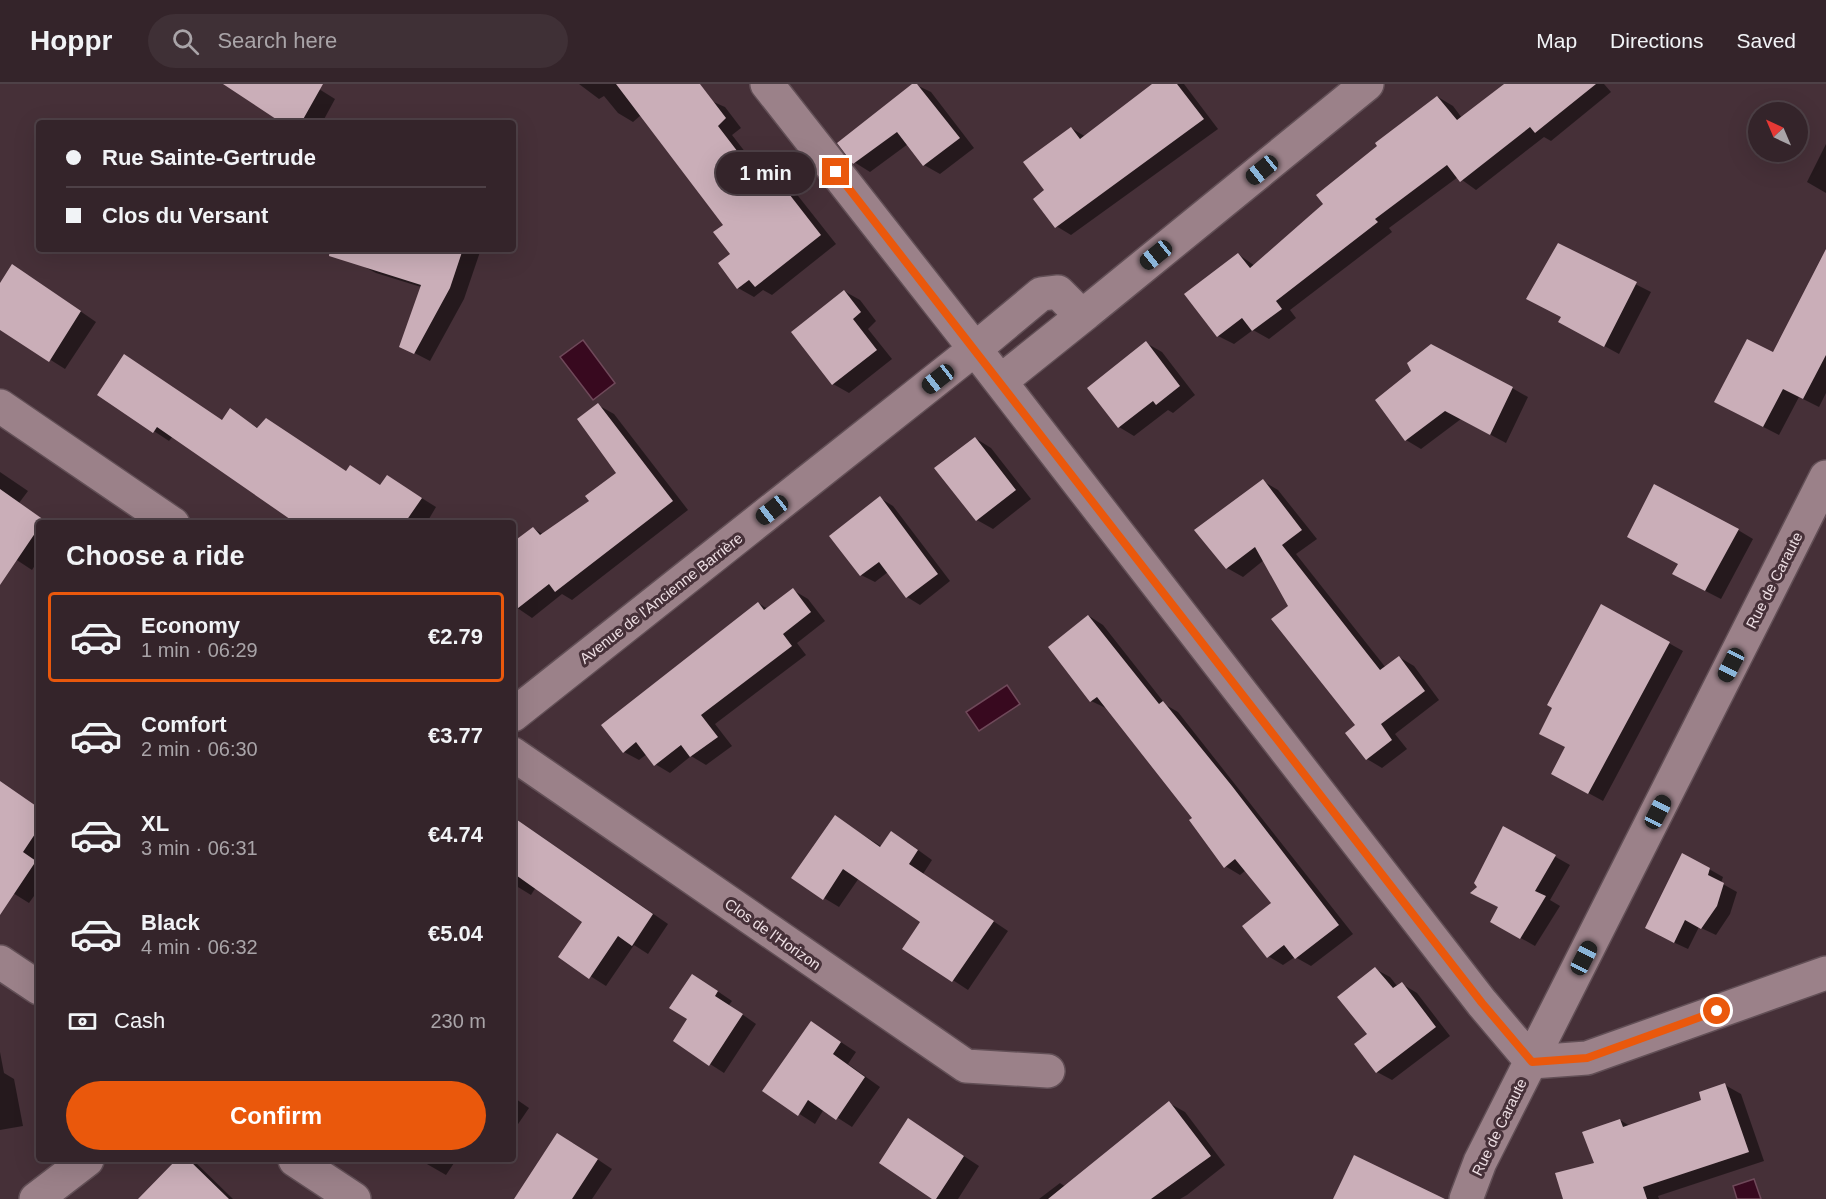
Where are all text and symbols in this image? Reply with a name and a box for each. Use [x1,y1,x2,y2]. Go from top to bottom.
search box [148,14,568,68]
text: Hoppr [30,25,112,56]
icon: search [169,25,202,58]
text: Search here [217,28,337,53]
text: Map [1536,29,1577,52]
text: Directions [1610,29,1703,52]
text: Saved [1736,29,1796,52]
north arrow [1748,102,1808,162]
map controls [1748,102,1808,162]
text: Rue Sainte-Gertrude [102,145,316,170]
callout: 1 min [716,151,815,193]
car [1242,152,1282,188]
route end [822,158,849,185]
text: 1 min [739,162,792,184]
text: Clos du Versant [102,203,268,228]
car [1136,237,1176,273]
car [918,361,958,397]
car [752,492,792,528]
street label: Avenue de l'Ancienne Barrière [576,529,746,667]
street label: Rue de Caraute [1742,529,1806,631]
text: Choose a ride [66,541,245,571]
icon: car [69,610,123,664]
text: Economy [141,613,240,638]
text: €2.79 [428,624,483,649]
text: 1 min · 06:29 [141,639,258,661]
car [1715,645,1747,685]
icon: car [69,709,123,763]
text: Comfort [141,712,227,737]
text: €3.77 [428,723,483,748]
text: 2 min · 06:30 [141,738,258,760]
car [1642,792,1674,832]
icon: car [69,808,123,862]
text: XL [141,811,169,836]
text: €4.74 [428,822,483,847]
text: 3 min · 06:31 [141,837,258,859]
street label: Clos de l'Horizon [722,895,824,973]
icon: car [69,907,123,961]
text: Black [141,910,200,935]
text: €5.04 [428,921,483,946]
text: 4 min · 06:32 [141,936,258,958]
car [1568,938,1600,978]
route start [1703,997,1730,1024]
icon: cash [66,1005,99,1038]
text: Cash [114,1008,165,1033]
text: 230 m [430,1010,486,1032]
street label: Rue de Caraute [1468,1076,1530,1178]
button: Confirm [66,1081,486,1150]

